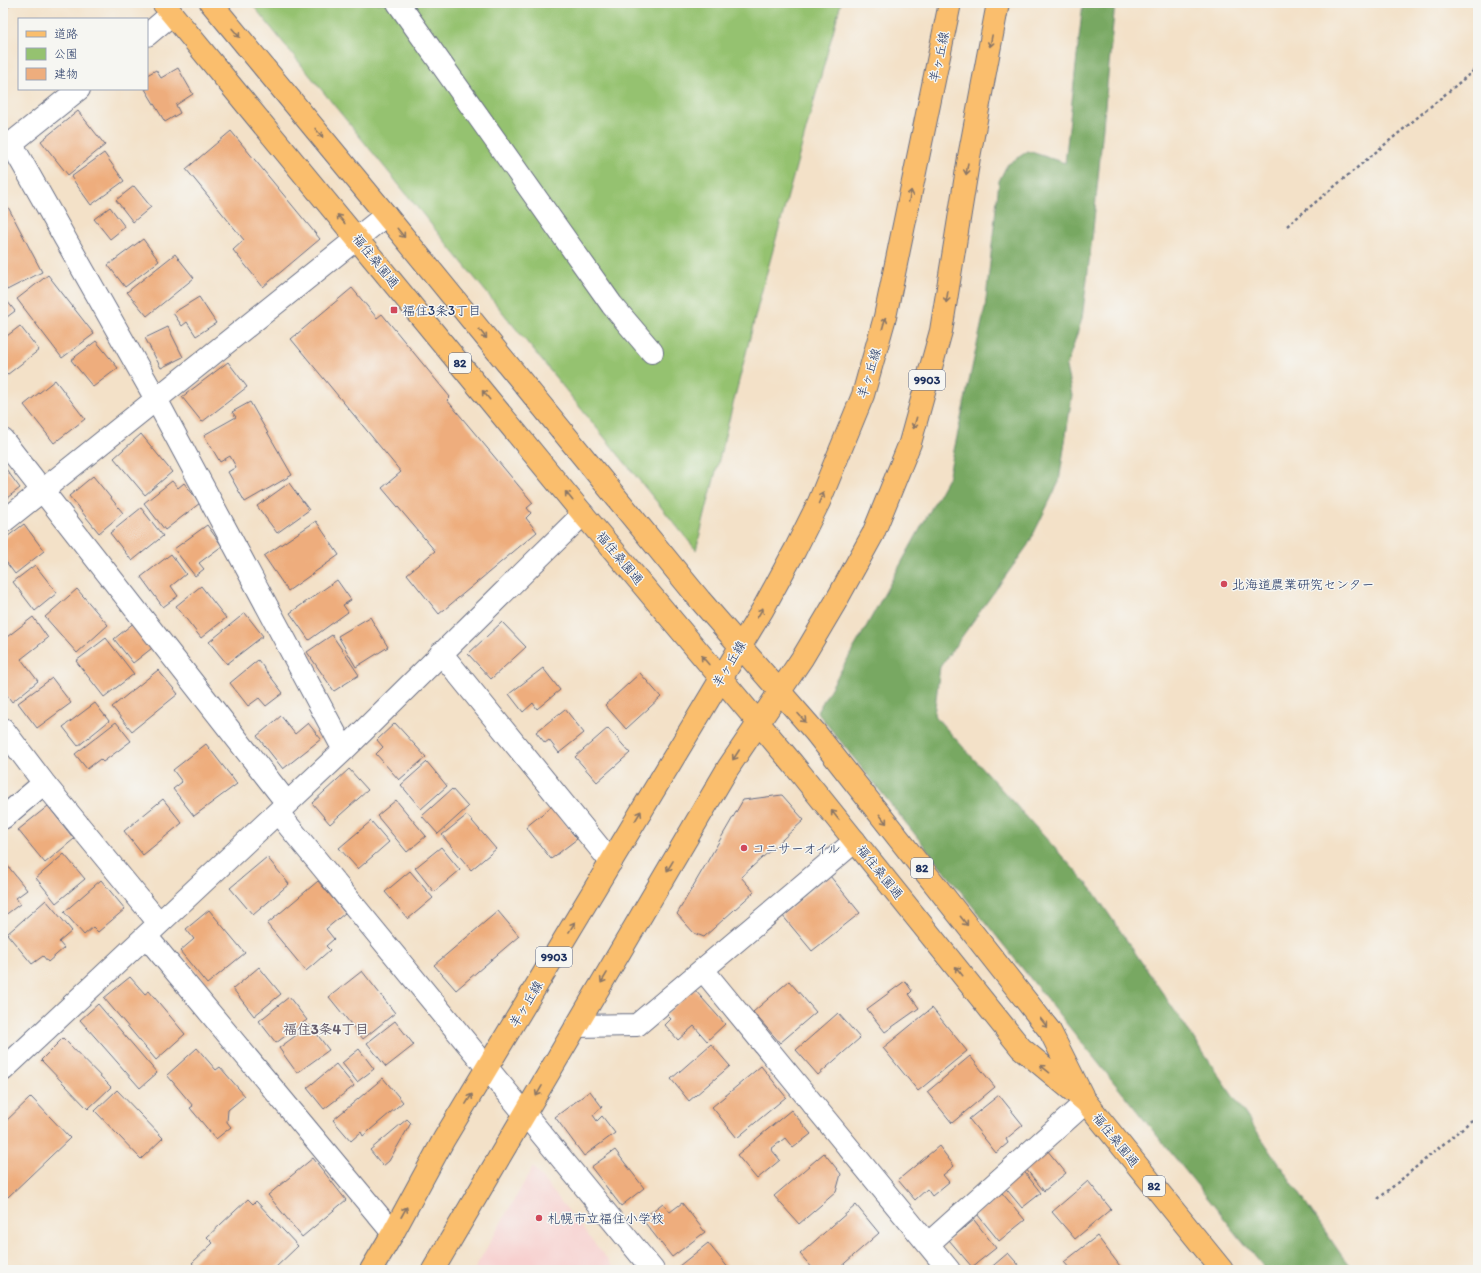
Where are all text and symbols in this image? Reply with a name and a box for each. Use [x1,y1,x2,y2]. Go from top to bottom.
legend [18,18,148,90]
text: 道路 [54,27,78,41]
one-way arrow [231,28,240,38]
street label: 羊ヶ丘線 [926,29,952,84]
one-way arrow [987,34,995,47]
text: 公園 [54,47,78,61]
text: 建物 [54,67,78,81]
one-way arrow [314,128,323,139]
one-way arrow [963,162,971,175]
one-way arrow [907,190,915,203]
one-way arrow [337,214,346,225]
one-way arrow [397,228,406,239]
street label: 福住桑園通 [350,231,402,291]
one-way arrow [942,291,950,304]
place label: 福住3条3丁目 [402,303,481,318]
marker: 福住3条3丁目 [389,305,399,315]
one-way arrow [880,317,888,330]
one-way arrow [479,329,488,340]
street label: 羊ヶ丘線 [854,345,884,400]
road number: 82 [449,353,471,373]
road number: 9903 [909,370,945,390]
one-way arrow [482,390,490,401]
one-way arrow [911,417,918,430]
one-way arrow [564,490,573,501]
one-way arrow [818,493,825,505]
street label: 福住桑園通 [593,528,647,588]
place label: 北海道農業研究センター [1232,577,1374,592]
marker: 北海道農業研究センター [1219,579,1229,589]
one-way arrow [757,607,765,619]
street label: 羊ヶ丘線 [709,637,749,690]
one-way arrow [701,655,710,666]
one-way arrow [798,713,807,723]
one-way arrow [732,749,740,760]
one-way arrow [830,810,839,821]
one-way arrow [634,811,642,822]
one-way arrow [879,814,888,825]
place label: コニサーオイル [752,841,840,856]
street label: 福住桑園通 [854,842,906,902]
marker: コニサーオイル [739,843,749,853]
road number: 82 [911,858,933,878]
one-way arrow [665,860,673,872]
one-way arrow [960,916,968,927]
one-way arrow [568,921,576,933]
road number: 9903 [536,947,572,967]
one-way arrow [955,966,964,977]
one-way arrow [599,972,607,984]
street label: 羊ヶ丘線 [506,977,546,1030]
one-way arrow [1040,1018,1049,1029]
district label: 福住3条4丁目 [283,1021,369,1038]
one-way arrow [1040,1064,1051,1073]
one-way arrow [534,1085,542,1097]
one-way arrow [465,1094,473,1105]
street label: 福住桑園通 [1090,1110,1142,1170]
road number: 82 [1143,1176,1165,1196]
one-way arrow [401,1206,409,1218]
place label: 札幌市立福住小学校 [547,1211,664,1226]
marker: 札幌市立福住小学校 [534,1213,544,1223]

